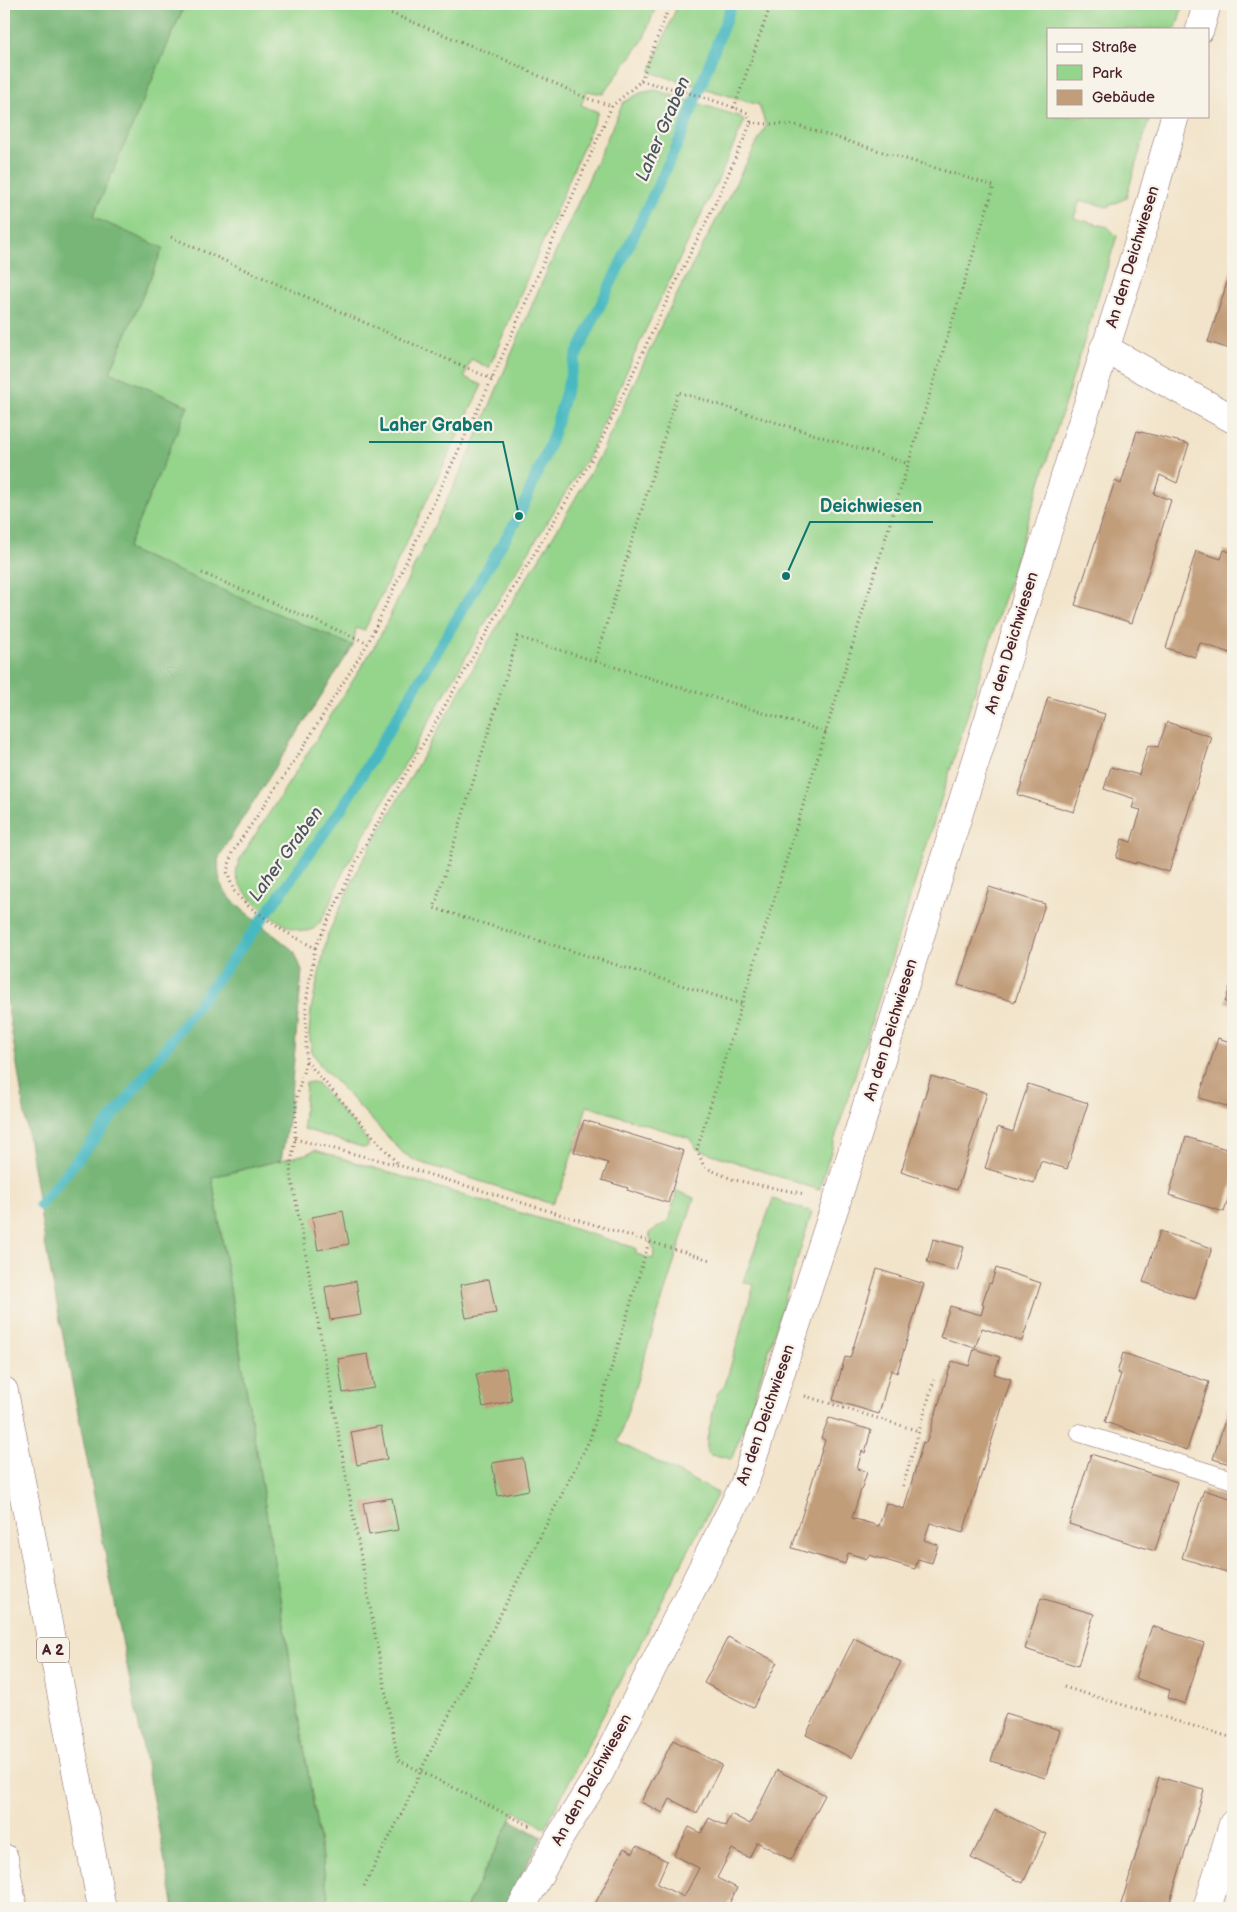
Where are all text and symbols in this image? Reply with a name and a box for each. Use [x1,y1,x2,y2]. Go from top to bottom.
legend [1047,28,1210,118]
text: Straße [1092,38,1137,57]
text: Park [1092,64,1123,83]
water label: Laher Graben [632,73,694,185]
text: Gebäude [1092,88,1155,107]
street label: An den Deichwiesen [1102,184,1164,330]
callout: Laher Graben [369,409,503,442]
text: Laher Graben [379,415,493,436]
callout: Deichwiesen [810,489,933,522]
text: Deichwiesen [820,496,922,517]
street label: An den Deichwiesen [981,570,1043,716]
water label: Laher Graben [245,803,327,905]
street label: An den Deichwiesen [860,957,922,1103]
street label: An den Deichwiesen [733,1342,799,1488]
road number: A 2 [37,1638,69,1662]
street label: An den Deichwiesen [548,1711,636,1849]

